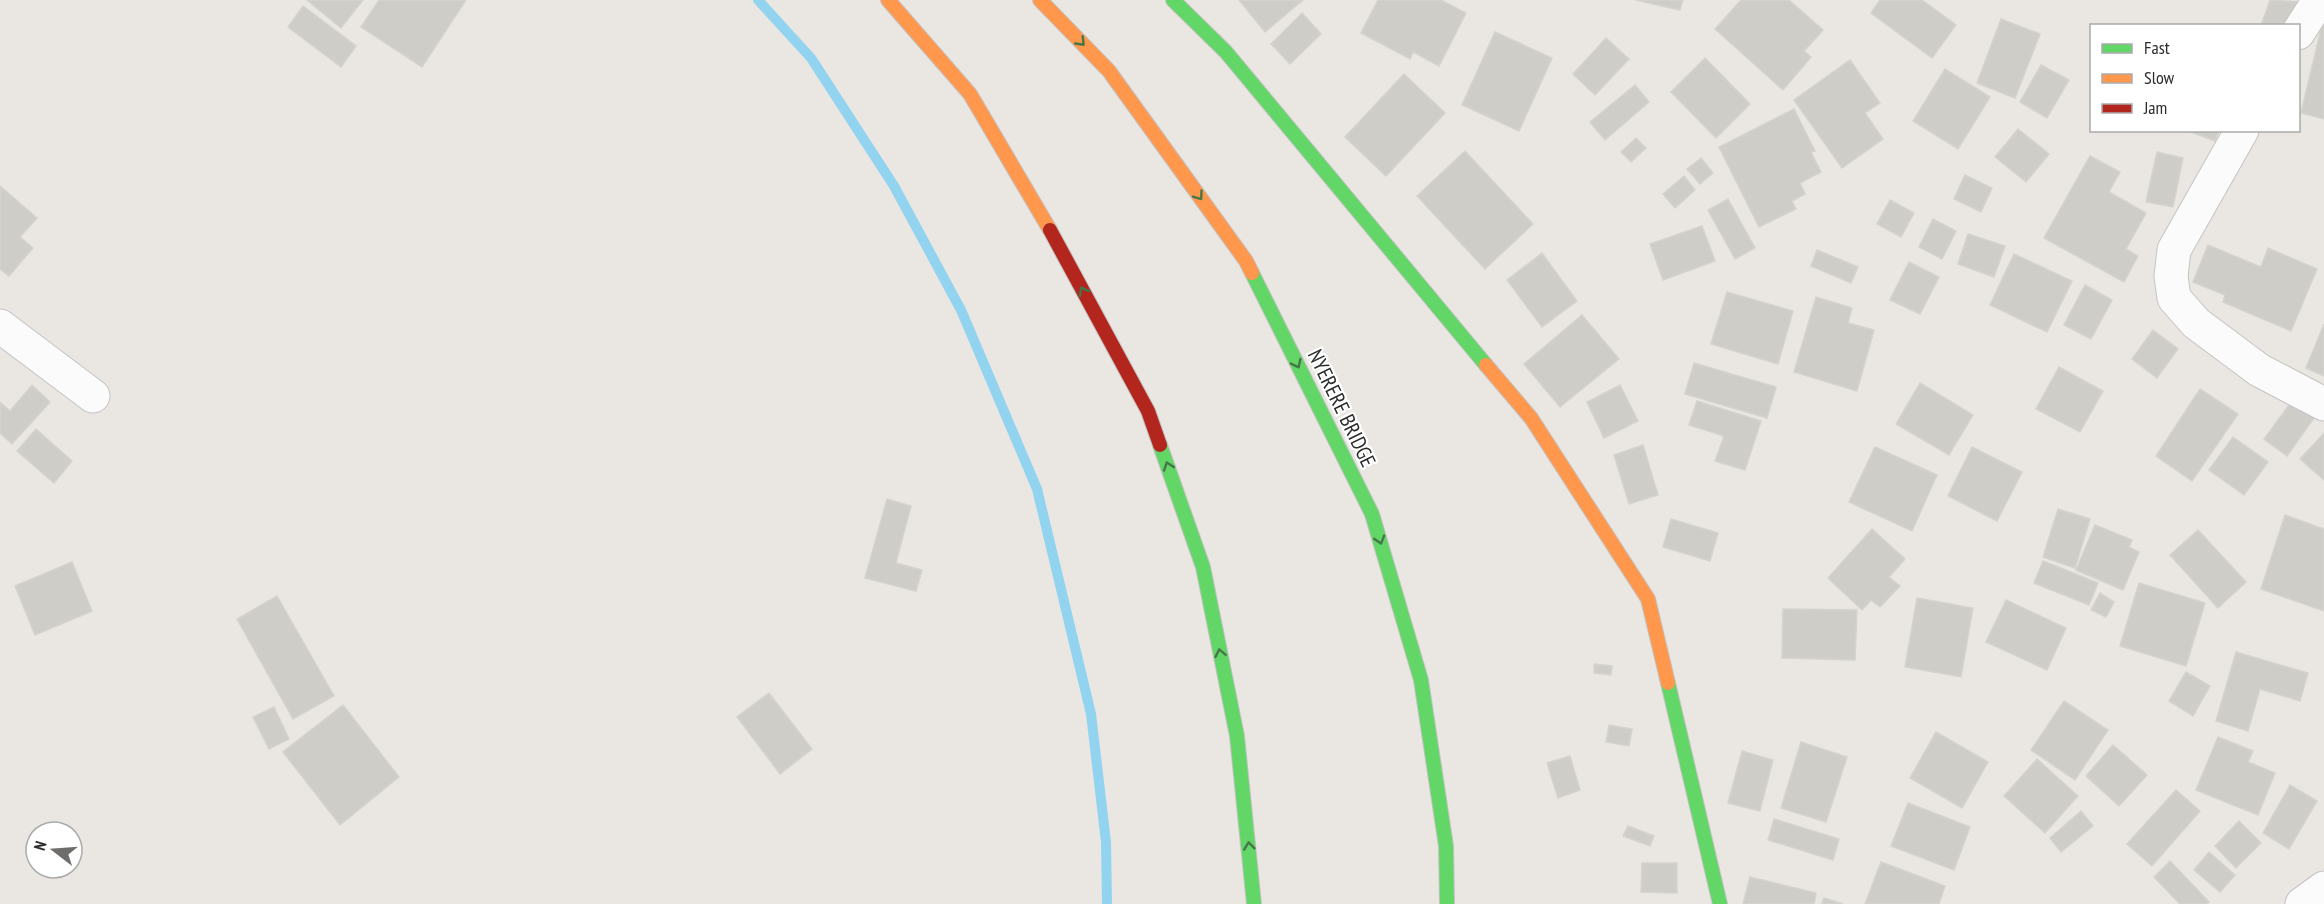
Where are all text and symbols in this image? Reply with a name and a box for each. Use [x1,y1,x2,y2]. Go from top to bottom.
legend [2090,24,2300,132]
one-way arrow [1073,34,1084,45]
text: Fast [2144,36,2170,59]
text: Slow [2144,66,2175,89]
text: Jam [2143,96,2167,119]
one-way arrow [1192,190,1203,201]
one-way arrow [1079,287,1090,297]
street label: NYERERE BRIDGE [1302,345,1382,471]
one-way arrow [1290,358,1302,369]
one-way arrow [1162,461,1175,472]
one-way arrow [1373,535,1385,545]
one-way arrow [1215,648,1228,658]
north arrow [24,820,84,880]
text: N [29,839,50,853]
one-way arrow [1243,841,1256,850]

